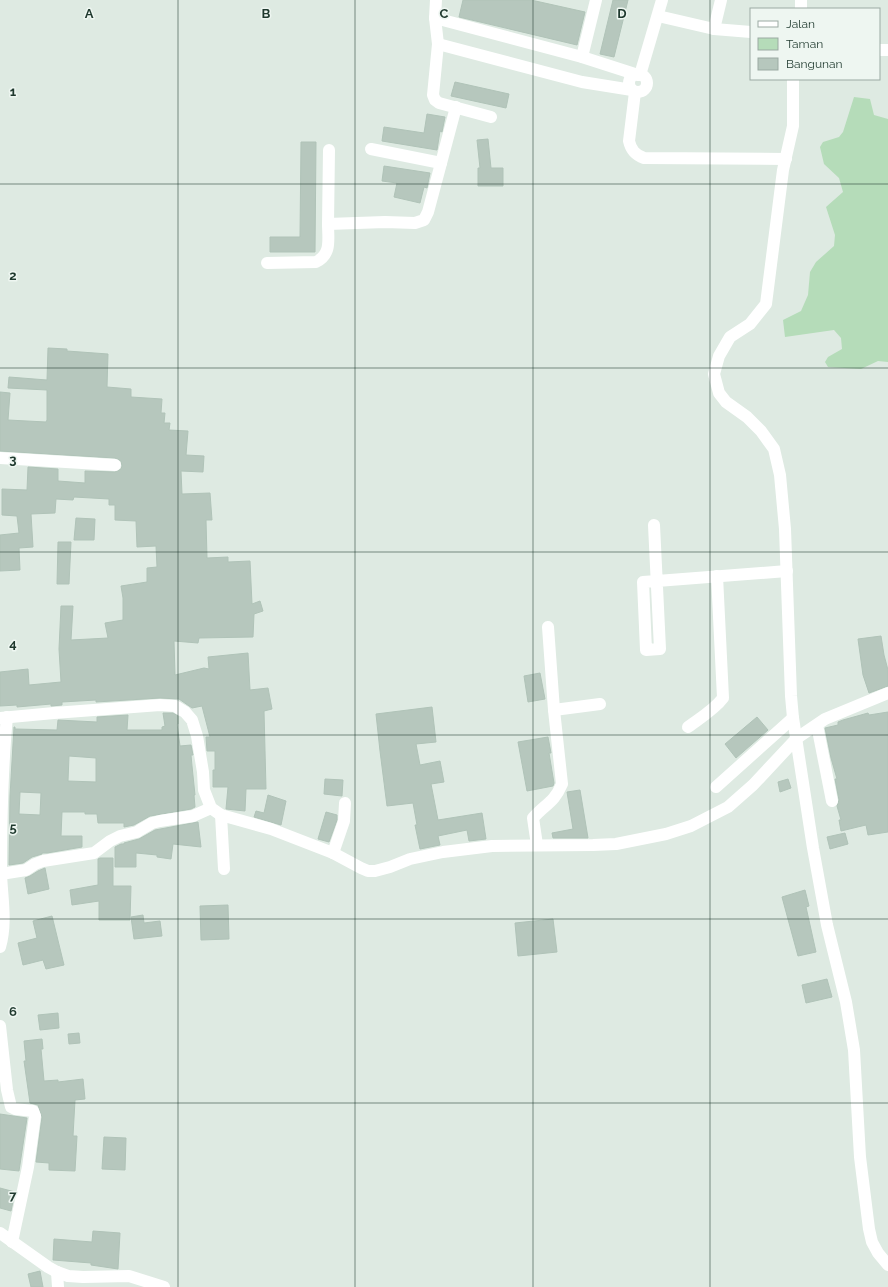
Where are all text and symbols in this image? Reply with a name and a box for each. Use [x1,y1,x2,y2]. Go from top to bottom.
text: A [85,6,94,21]
text: B [262,6,271,21]
text: C [440,6,449,21]
text: D [617,6,627,21]
legend [750,8,880,80]
text: Jalan [786,17,815,31]
text: Taman [786,37,823,51]
text: Bangunan [786,57,843,71]
text: 1 [10,84,17,99]
text: 2 [9,268,17,283]
text: 3 [9,452,17,467]
text: 4 [9,636,17,651]
text: 5 [9,820,17,835]
text: 6 [9,1004,17,1019]
text: 7 [9,1188,17,1203]

